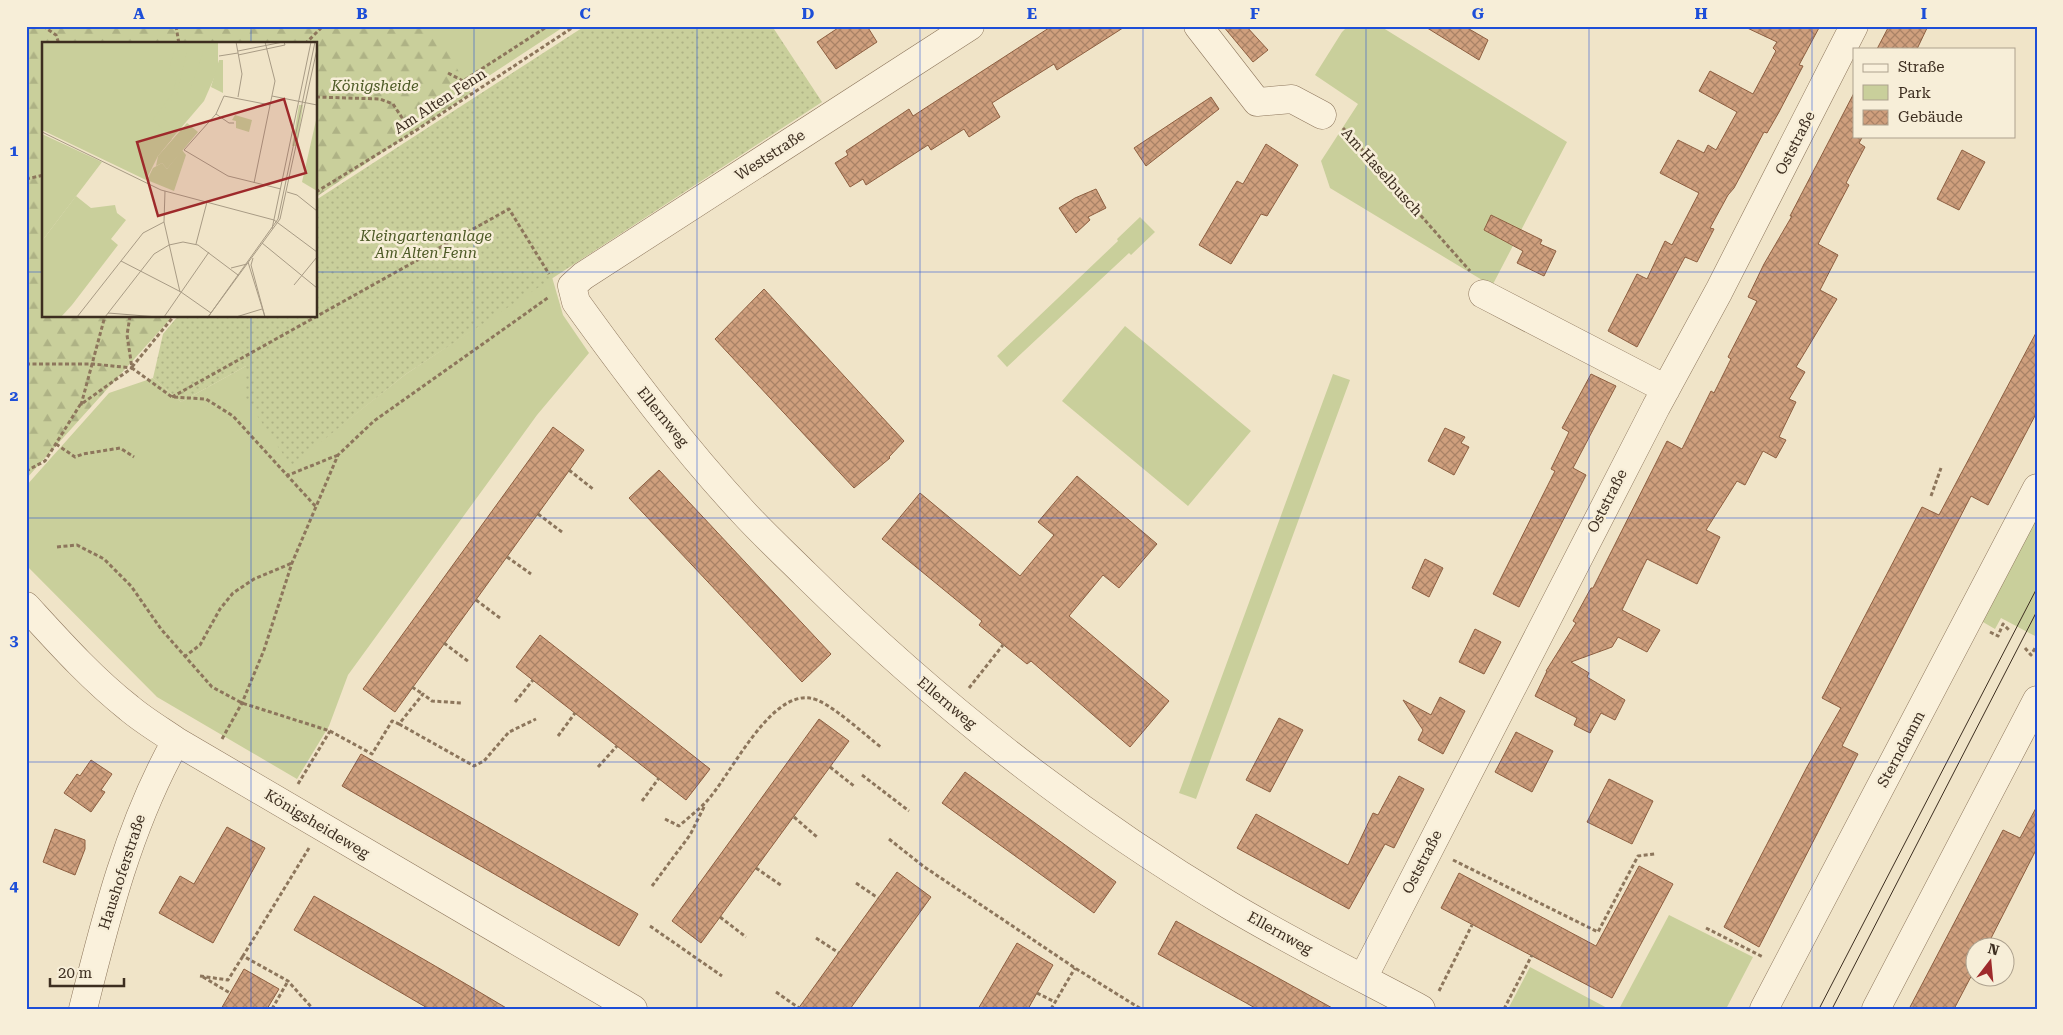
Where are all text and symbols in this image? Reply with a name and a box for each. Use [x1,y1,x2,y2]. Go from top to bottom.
text: A [133,4,145,23]
text: B [356,4,368,23]
text: C [579,4,591,23]
text: D [802,4,815,23]
text: E [1027,4,1037,23]
text: F [1250,4,1260,23]
text: G [1472,4,1485,23]
text: H [1694,4,1708,23]
text: I [1921,4,1927,23]
inset map [42,42,318,318]
legend [1853,48,2016,138]
text: Straße [1898,58,1945,76]
street label: Am Alten Fenn [390,64,490,138]
park label: Königsheide [330,77,419,95]
text: Park [1898,84,1932,102]
street label: Oststraße [1771,108,1819,178]
text: Gebäude [1898,108,1963,126]
street label: Am Haselbusch [1338,124,1426,220]
street label: Weststraße [732,126,808,184]
text: 1 [10,141,19,160]
park label: Kleingartenanlage Am Alten Fenn [359,227,492,262]
street label: Ellernweg [633,384,693,451]
text: 2 [10,386,19,405]
street label: Oststraße [1583,466,1631,536]
text: 3 [10,631,19,650]
street label: Ellernweg [914,673,981,733]
street label: Sterndamm [1873,707,1929,790]
street label: Königsheideweg [261,786,373,863]
street label: Haushoferstraße [95,812,149,932]
street label: Oststraße [1398,827,1446,897]
text: 4 [10,876,19,895]
street label: Ellernweg [1244,908,1316,958]
north arrow [1966,938,2016,988]
text: N [1986,940,2001,959]
scale bar [50,955,124,987]
text: 20 m [58,964,93,982]

